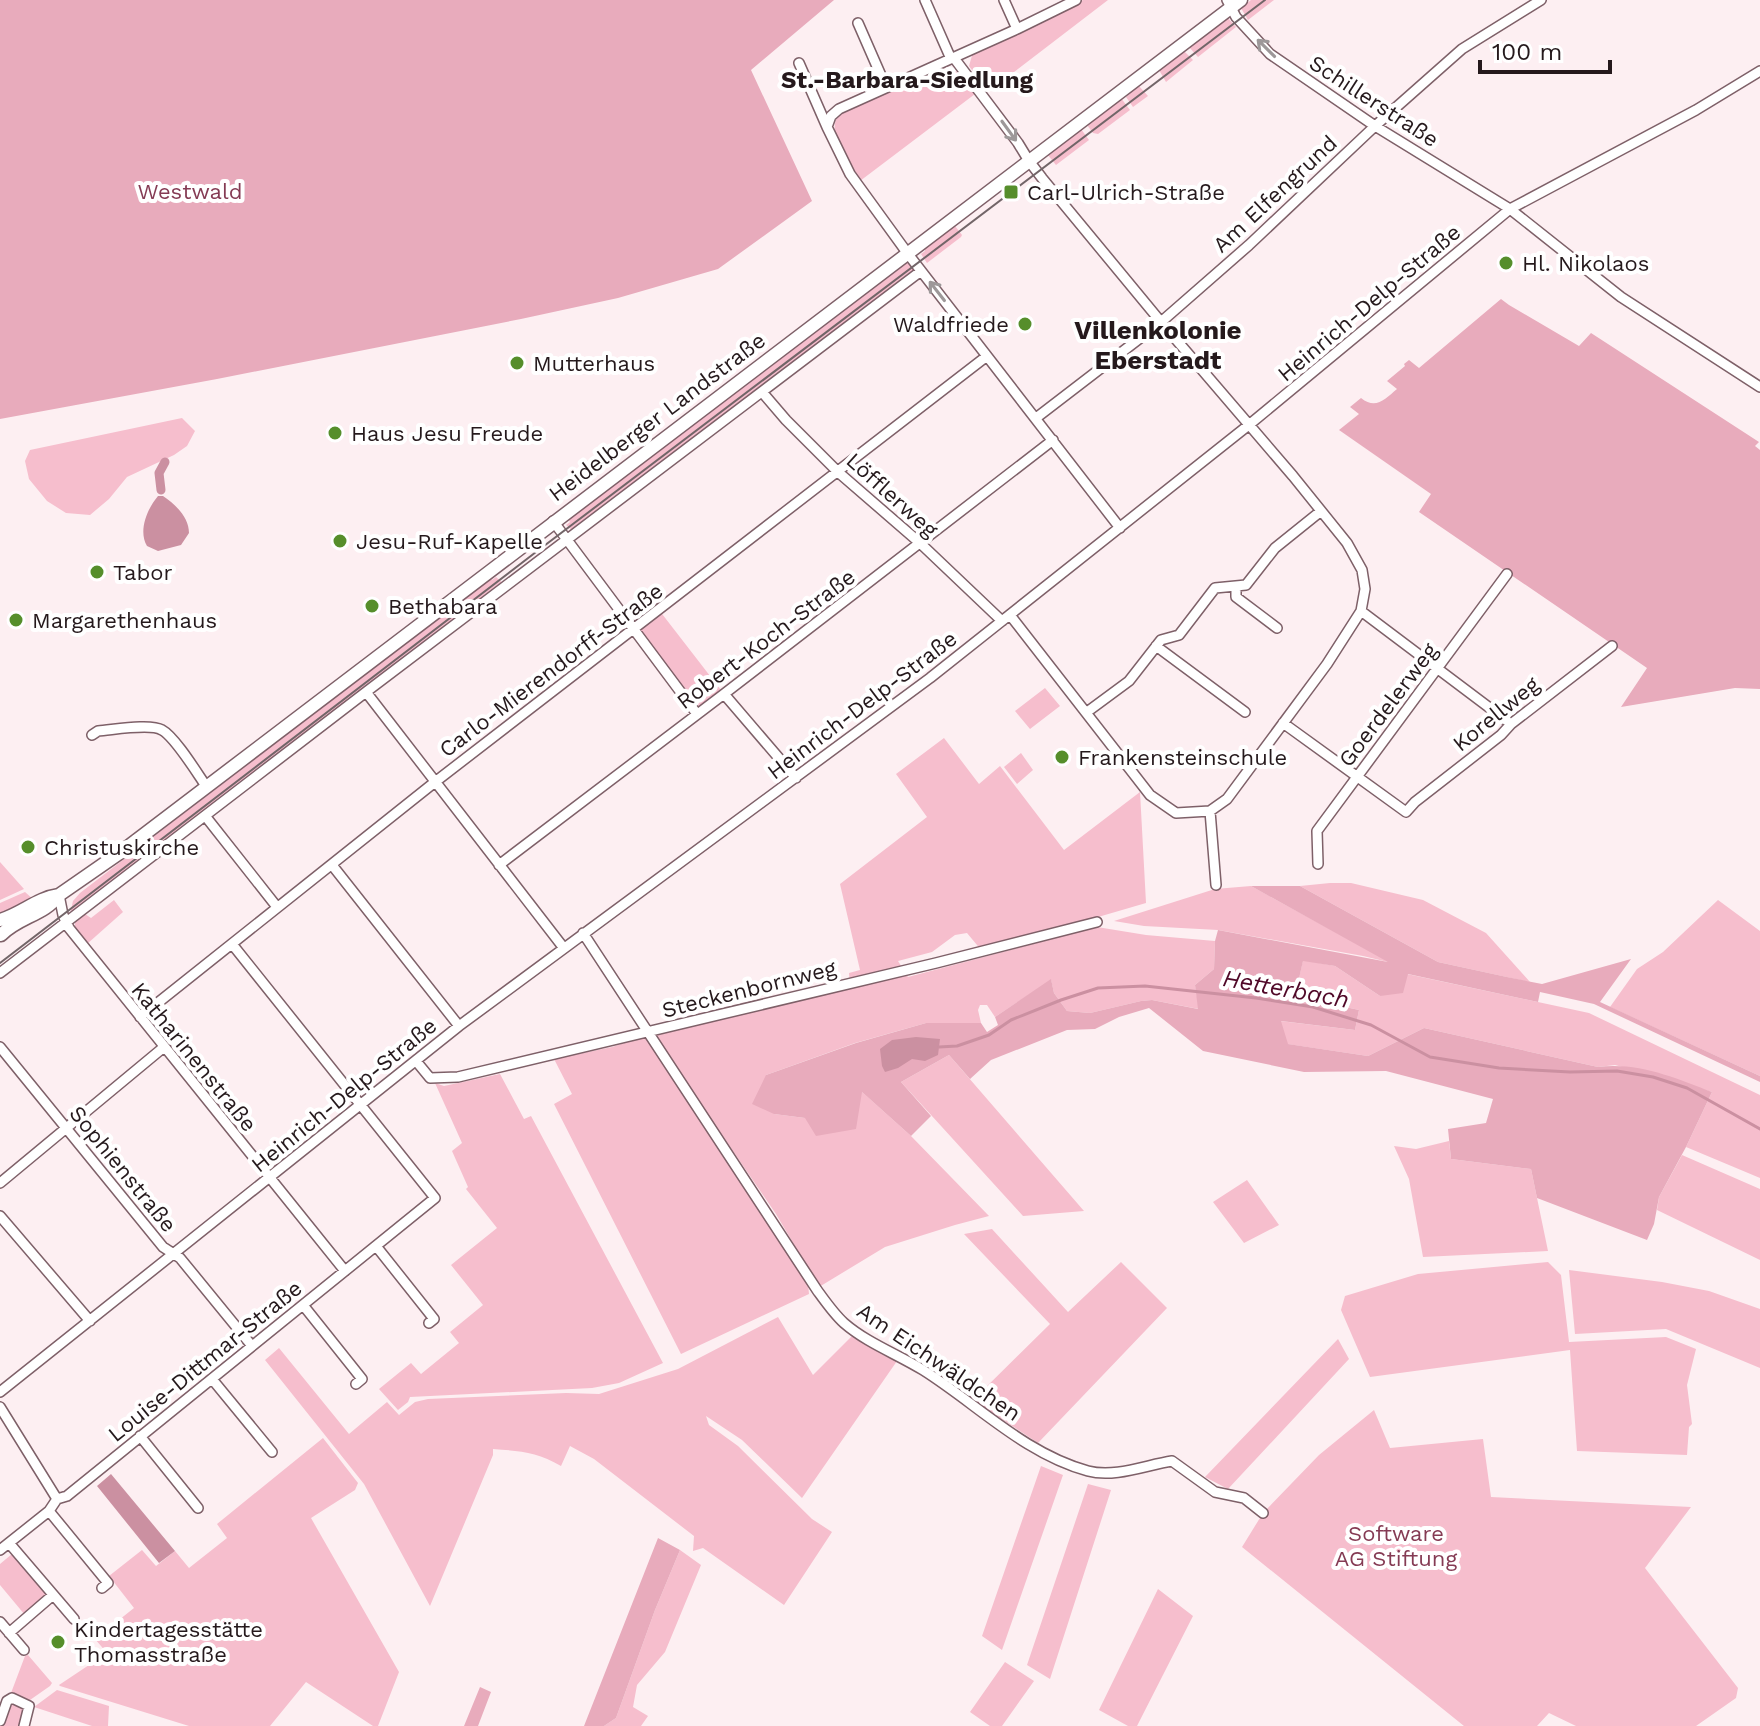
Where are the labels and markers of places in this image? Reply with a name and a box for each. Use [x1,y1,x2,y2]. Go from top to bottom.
place label: Carl-Ulrich-Straße [1027,180,1225,205]
marker: Carl-Ulrich-Straße [1002,183,1020,201]
place label: Hl. Nikolaos [1522,251,1649,276]
marker: Hl. Nikolaos [1497,254,1515,272]
place label: Waldfriede [893,312,1009,337]
marker: Waldfriede [1016,315,1034,333]
place label: Mutterhaus [533,351,655,376]
marker: Mutterhaus [508,354,526,372]
place label: Haus Jesu Freude [351,421,543,446]
marker: Haus Jesu Freude [326,424,344,442]
place label: Jesu-Ruf-Kapelle [356,529,543,554]
marker: Jesu-Ruf-Kapelle [331,532,349,550]
place label: Tabor [113,560,173,585]
marker: Tabor [88,563,106,581]
place label: Bethabara [388,594,497,619]
marker: Bethabara [363,597,381,615]
place label: Margarethenhaus [32,608,217,633]
marker: Margarethenhaus [7,611,25,629]
place label: Frankensteinschule [1078,745,1287,770]
marker: Frankensteinschule [1053,748,1071,766]
place label: Christuskirche [44,835,199,860]
marker: Christuskirche [19,838,37,856]
place label: Kindertagesstätte Thomasstraße [74,1617,263,1667]
marker: Kindertagesstätte Thomasstraße [49,1633,67,1651]

